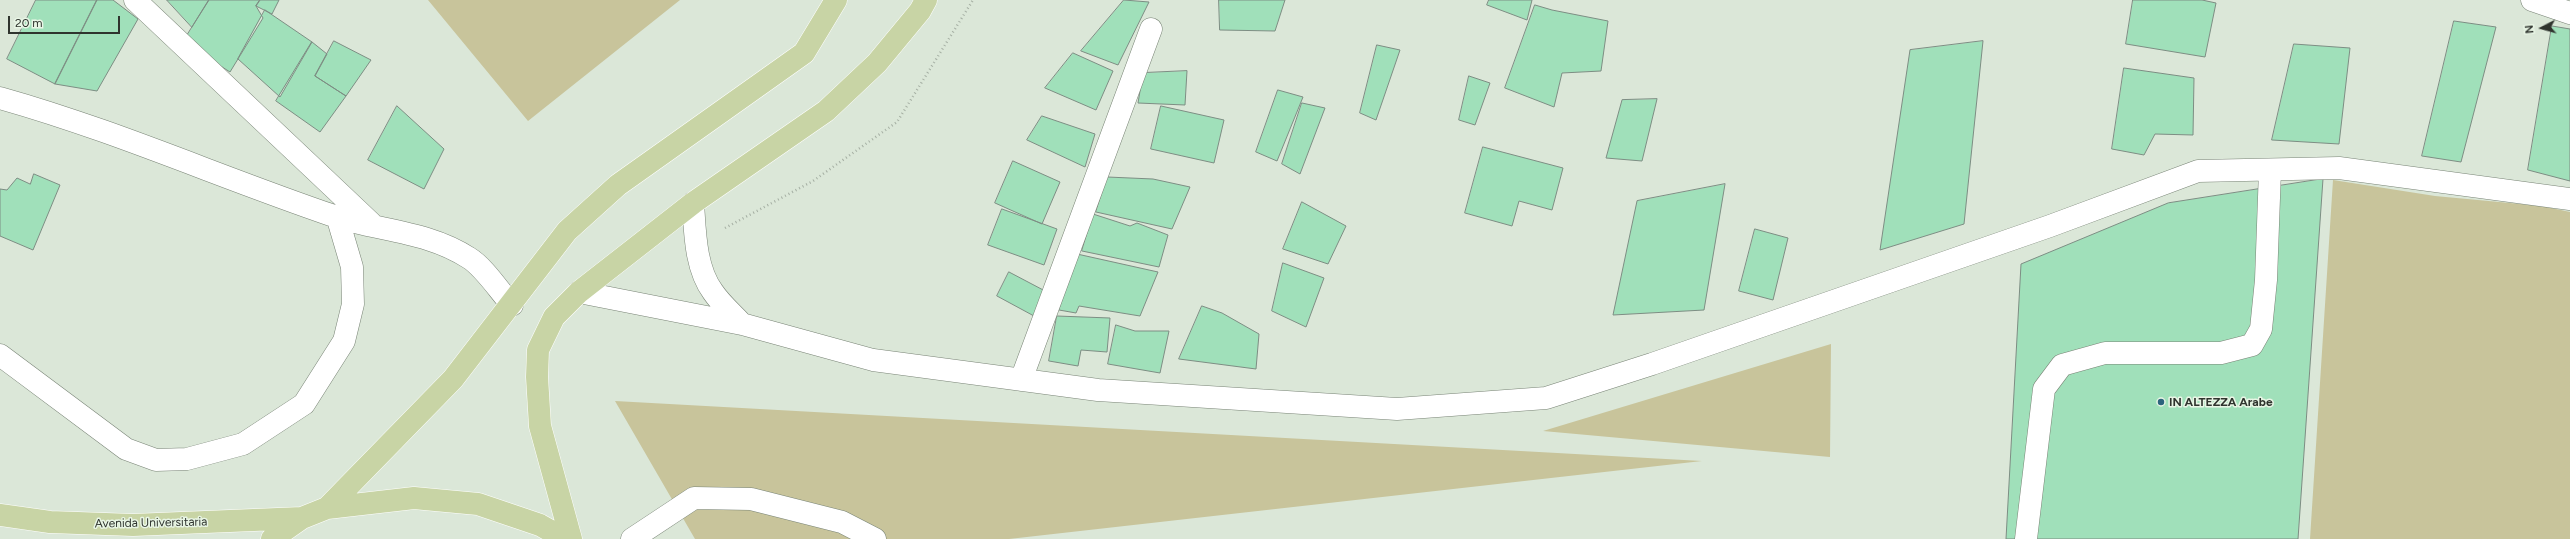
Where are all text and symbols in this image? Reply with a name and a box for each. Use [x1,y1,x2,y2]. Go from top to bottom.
scale bar [10,8,122,34]
north arrow [2522,8,2562,48]
text: 20 m [15,16,43,30]
text: N [2523,24,2536,34]
place label: IN ALTEZZA Arabe [2169,395,2273,409]
marker: IN ALTEZZA Arabe [2156,397,2166,407]
street label: Avenida Universitaria [94,515,208,531]

